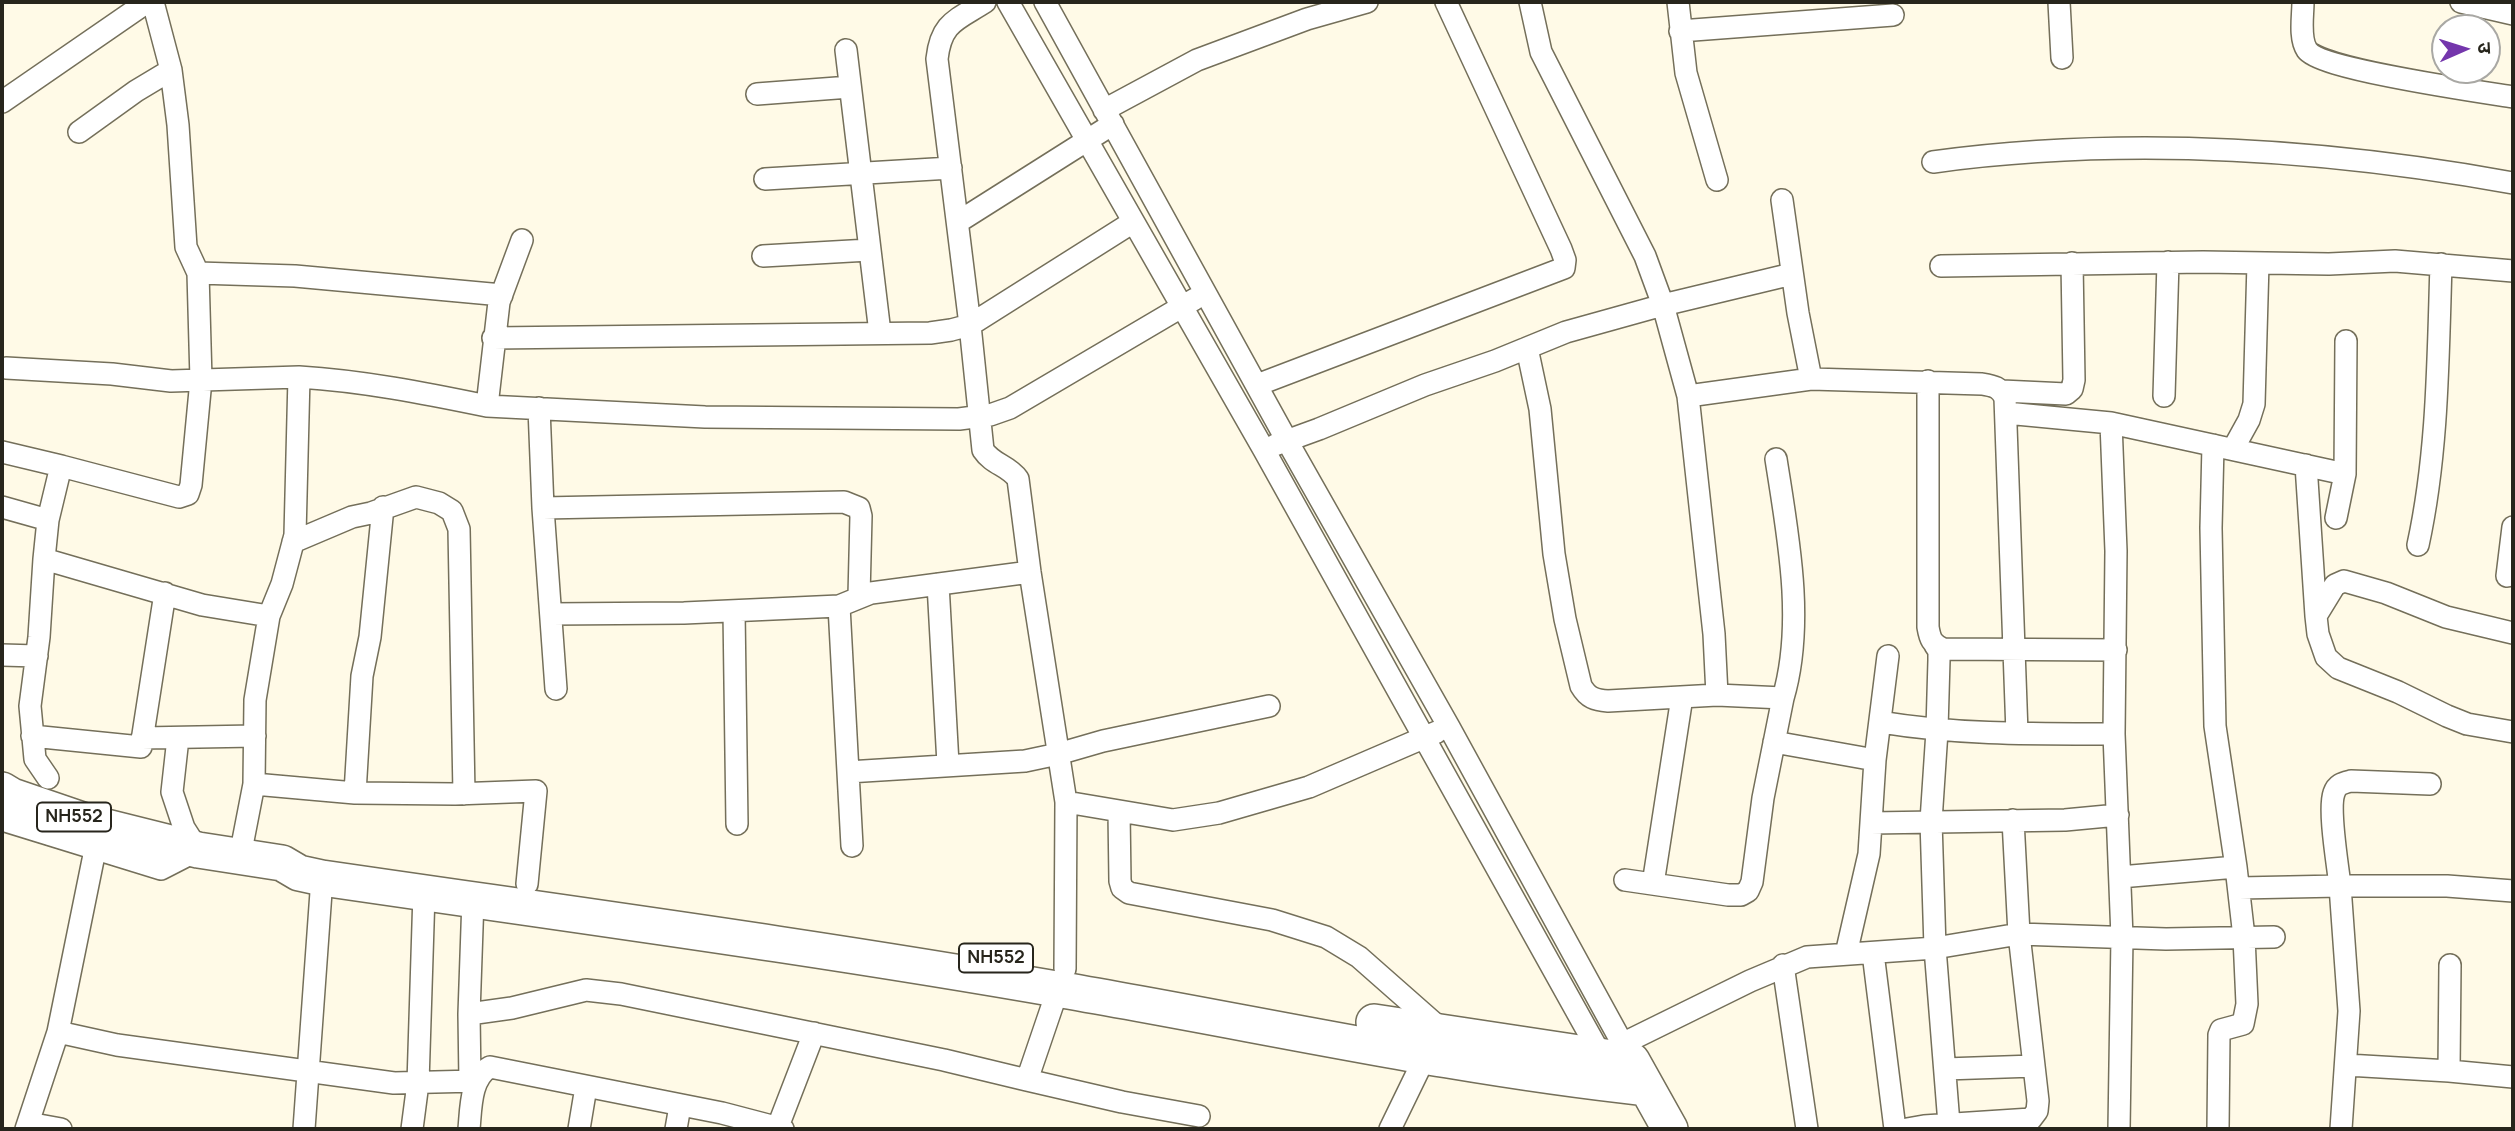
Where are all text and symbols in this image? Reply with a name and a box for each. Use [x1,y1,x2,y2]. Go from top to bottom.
north arrow [2431,14,2501,84]
text: उ [2472,42,2498,54]
road number: NH552 [37,802,111,832]
road number: NH552 [959,944,1033,973]

